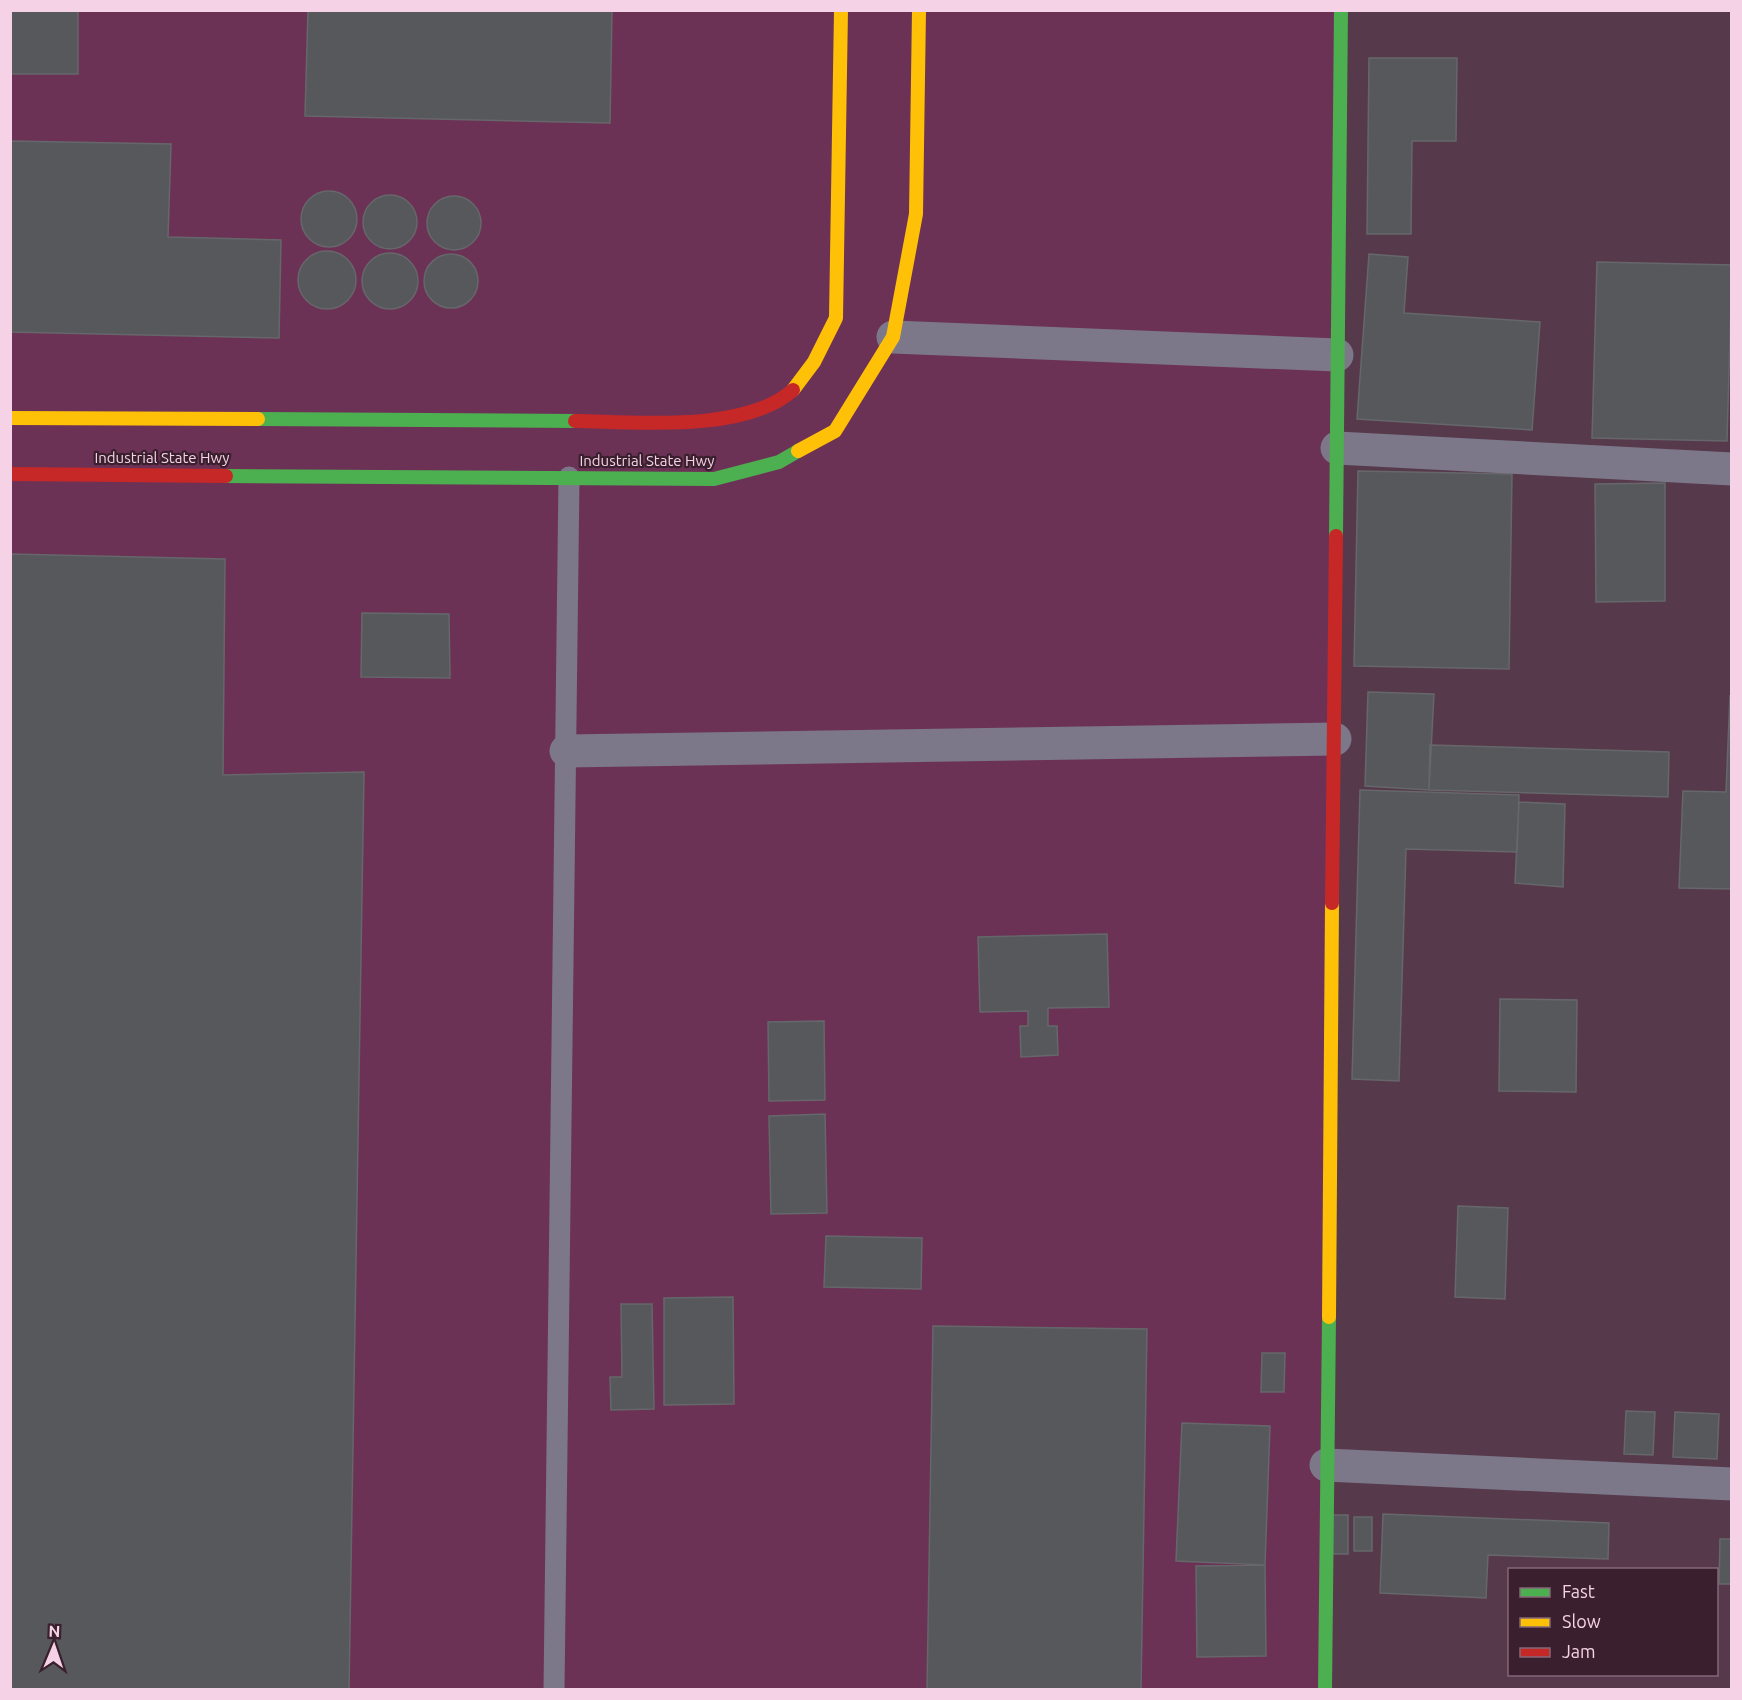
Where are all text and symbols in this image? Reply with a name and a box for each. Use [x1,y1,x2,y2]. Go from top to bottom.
street label: Industrial State Hwy [94,449,230,466]
street label: Industrial State Hwy [579,452,715,469]
legend [1508,1568,1718,1676]
text: Fast [1562,1581,1595,1601]
text: Slow [1562,1611,1601,1631]
north arrow [24,1616,84,1676]
text: N [48,1622,61,1640]
text: Jam [1562,1641,1596,1661]

